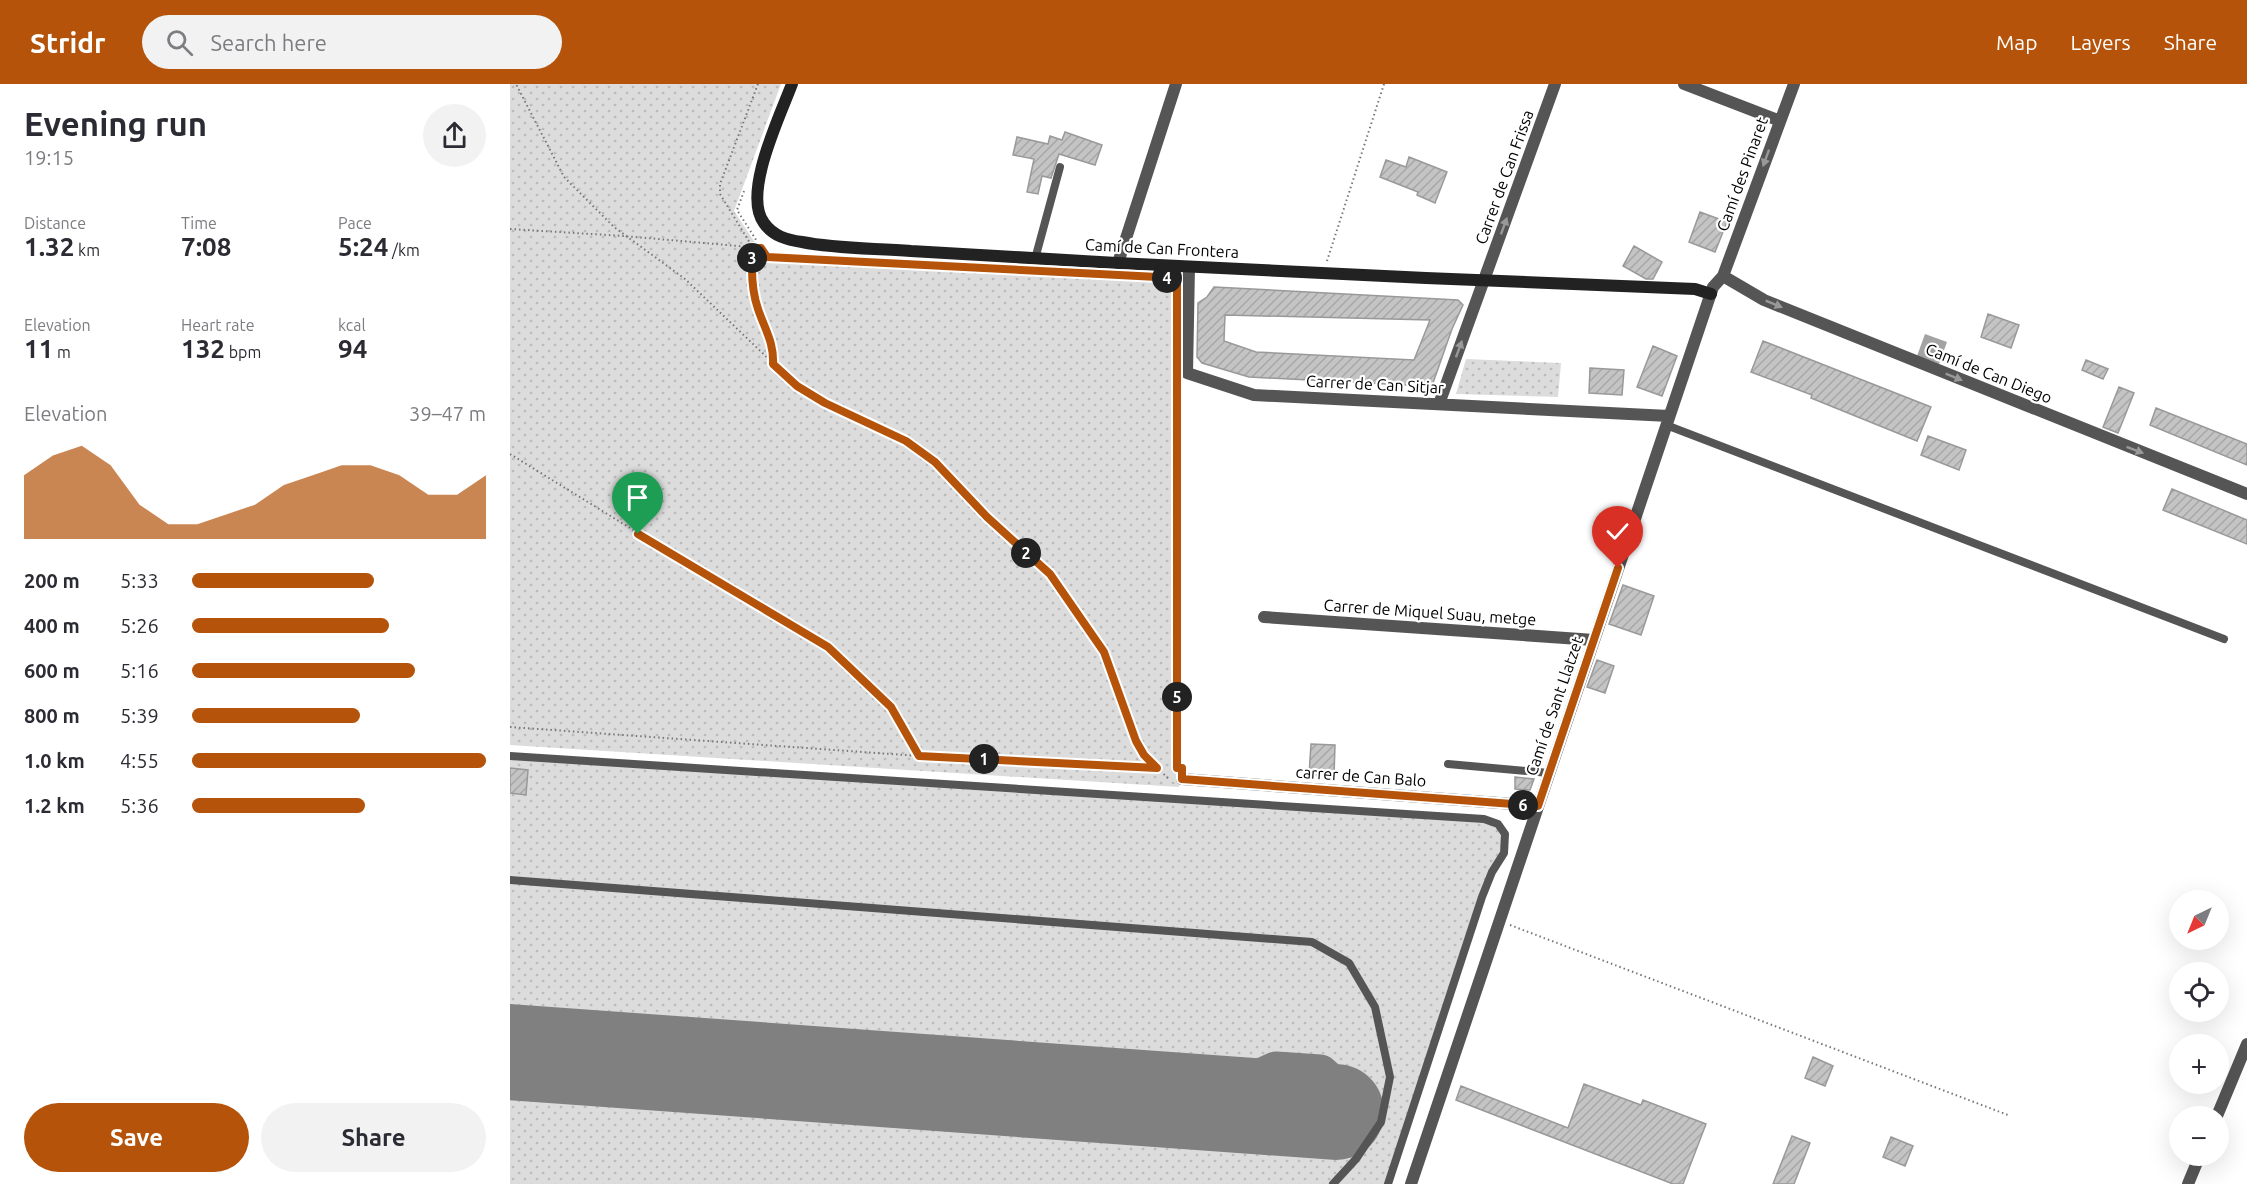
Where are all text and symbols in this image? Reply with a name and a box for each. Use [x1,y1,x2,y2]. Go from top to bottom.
search box [142,15,562,69]
icon: search [163,26,196,59]
text: Stridr [30,27,106,58]
text: Search here [211,30,327,55]
text: Map [1996,30,2037,54]
text: Layers [2070,30,2131,54]
text: Share [2164,30,2217,54]
button: share [423,104,486,167]
text: Evening run [24,105,207,142]
street label: Carrer de Can Frissa [1471,107,1537,247]
street label: Camí des Pinaret [1713,114,1771,234]
text: 19:15 [24,146,74,169]
one-way arrow [1760,149,1770,167]
text: Distance [24,214,86,232]
text: Time [181,214,217,232]
text: Pace [338,214,372,232]
one-way arrow [1499,217,1509,235]
text: 1.32 [24,232,74,261]
text: 7:08 [181,232,231,261]
text: 5:24 [338,232,388,261]
street label: Camí de Can Frontera [1085,235,1239,261]
text: km [74,241,100,259]
text: /km [388,241,420,259]
pin: 3 [737,243,767,273]
text: 3 [747,249,757,267]
pin: 4 [1152,263,1182,293]
text: 4 [1162,269,1172,287]
one-way arrow [1765,299,1783,309]
text: Elevation [24,316,91,334]
text: Heart rate [181,316,255,334]
text: kcal [338,316,366,334]
text: 11 [24,334,53,363]
text: 132 [181,334,225,363]
text: 94 [338,334,367,363]
street label: Camí de Can Diego [1923,339,2055,407]
one-way arrow [1454,340,1464,358]
text: m [53,343,71,361]
text: bpm [225,343,261,361]
street label: Carrer de Can Sitjar [1306,371,1444,397]
one-way arrow [1946,372,1964,382]
text: Elevation [24,402,107,425]
text: 39–47 m [409,402,486,425]
one-way arrow [2126,446,2144,455]
pin [612,472,663,534]
icon: arrive [621,481,654,514]
pin [1592,506,1643,568]
icon: check [1601,515,1634,548]
pin: 2 [1011,538,1041,568]
text: 2 [1021,544,1031,562]
text: 200 m [24,569,80,592]
text: 5:33 [120,569,159,592]
street label: Carrer de Miquel Suau, metge [1323,596,1537,628]
text: 400 m [24,614,80,637]
text: 5:26 [120,614,159,637]
street label: Camí de Sant Llatzet [1522,633,1587,778]
text: 600 m [24,659,80,682]
text: 5:16 [120,659,159,682]
pin: 5 [1162,682,1192,712]
text: 5 [1172,688,1182,706]
text: 800 m [24,704,80,727]
text: 5:39 [120,704,159,727]
pin: 1 [969,744,999,774]
text: 1.0 km [24,749,85,772]
text: 4:55 [120,749,159,772]
text: 1 [979,750,989,768]
street label: carrer de Can Balo [1295,762,1427,790]
pin: 6 [1508,790,1538,820]
text: 1.2 km [24,794,85,817]
text: 5:36 [120,794,159,817]
text: 6 [1518,796,1528,814]
north arrow [2169,890,2229,950]
map controls [2169,890,2229,1166]
button: locate [2169,962,2229,1022]
button: + [2169,1034,2229,1094]
button: Save [24,1103,249,1172]
button: Share [261,1103,486,1172]
button: − [2169,1106,2229,1166]

